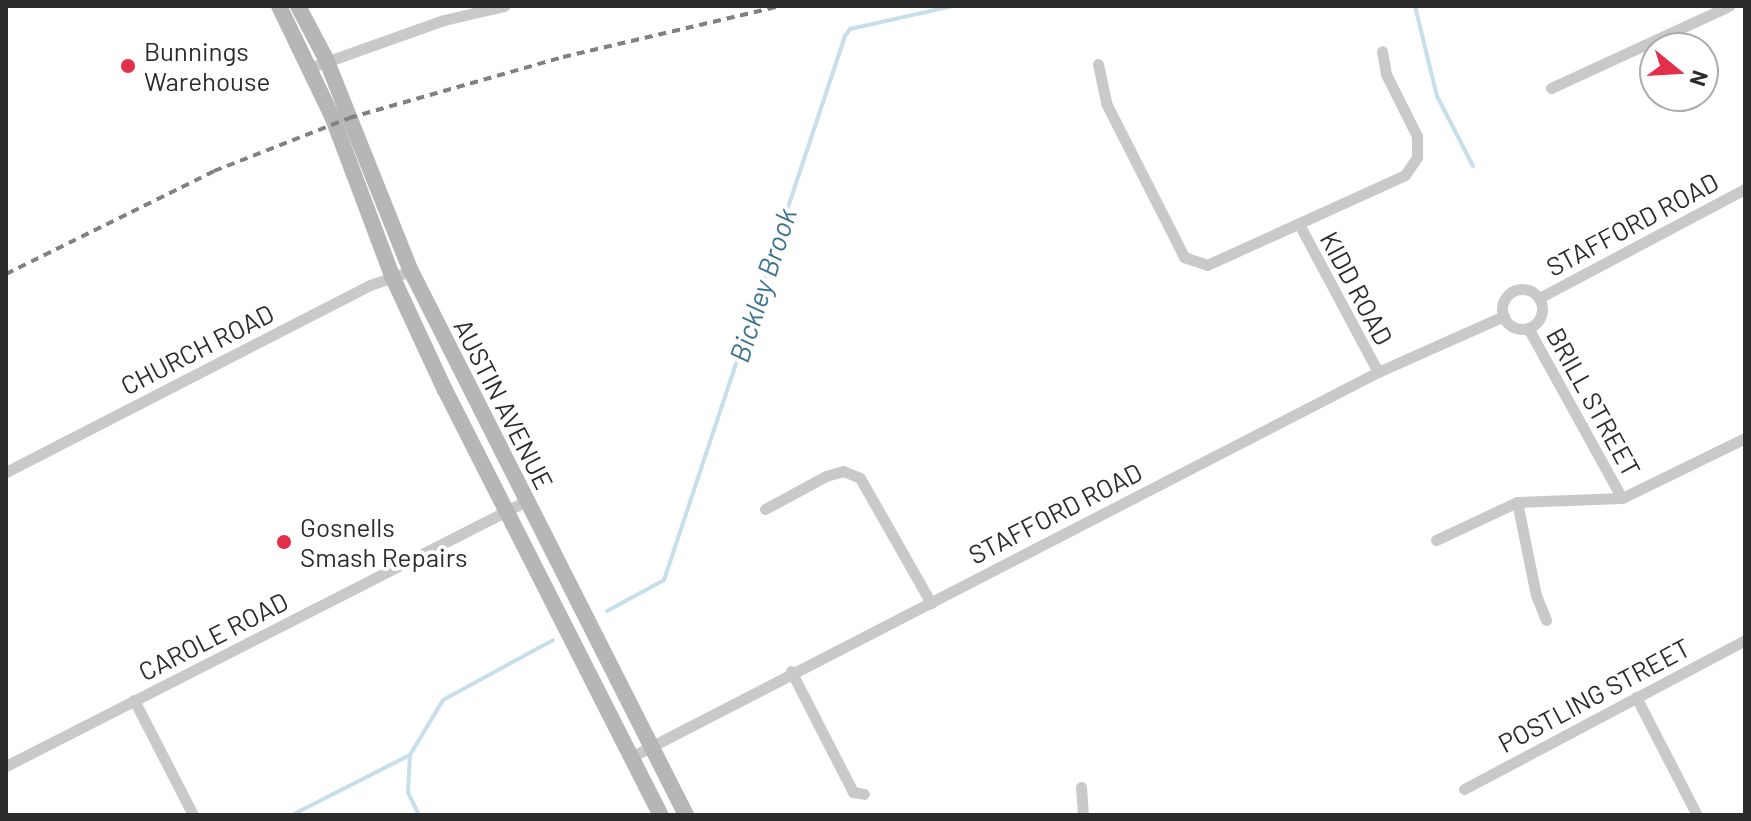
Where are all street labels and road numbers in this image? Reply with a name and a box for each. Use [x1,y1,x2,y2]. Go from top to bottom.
street label: STAFFORD ROAD [1541,166,1723,282]
street label: KIDD ROAD [1314,226,1400,350]
street label: CHURCH ROAD [115,297,279,401]
street label: AUSTIN AVENUE [448,314,560,494]
street label: BRILL STREET [1540,322,1648,482]
street label: STAFFORD ROAD [963,456,1147,570]
street label: CAROLE ROAD [133,585,293,687]
street label: POSTLING STREET [1493,631,1695,759]

